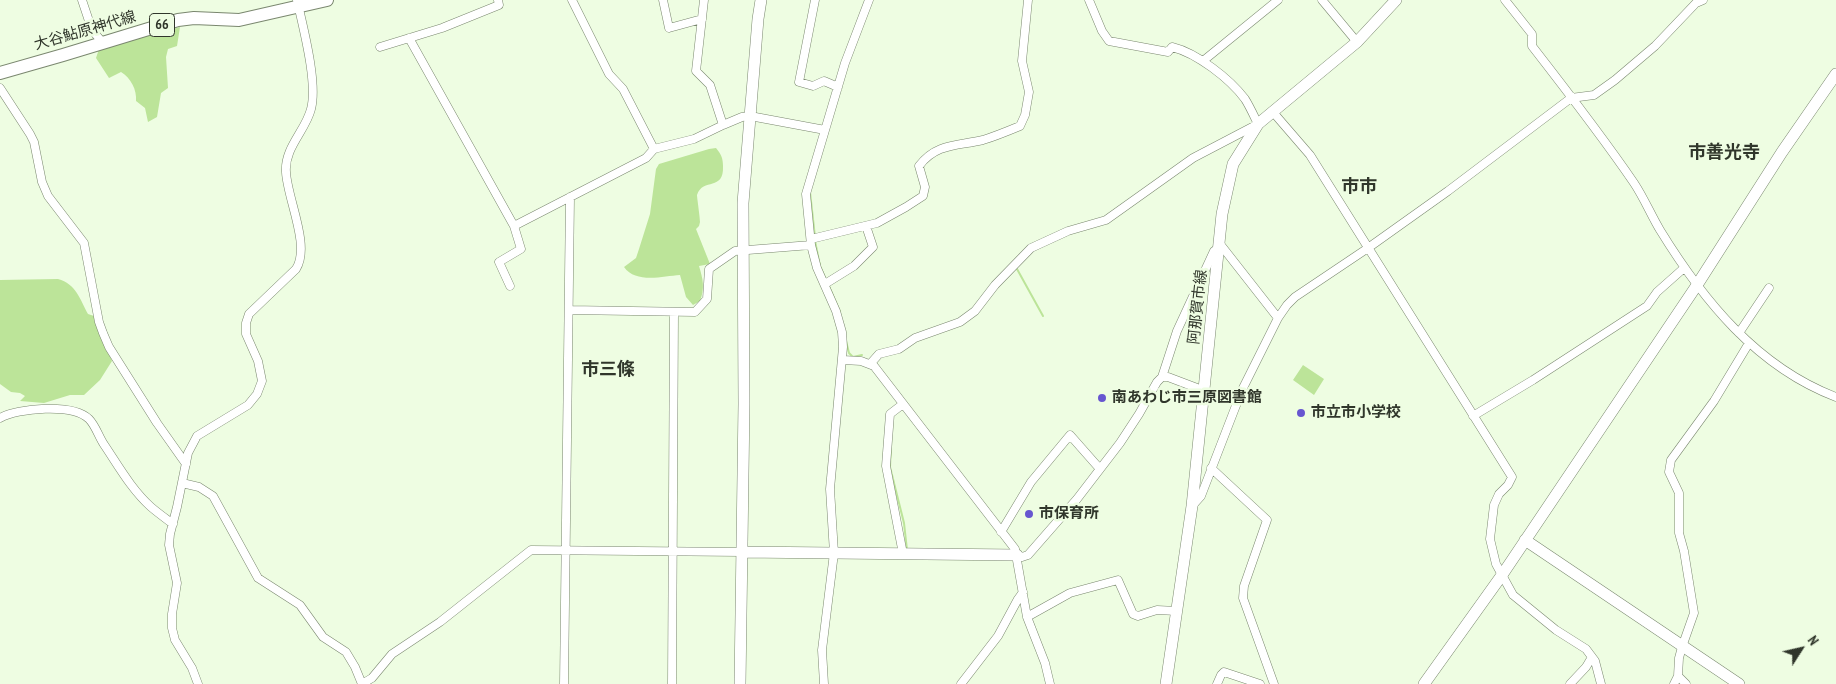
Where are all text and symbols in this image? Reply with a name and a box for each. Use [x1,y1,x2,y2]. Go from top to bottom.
street label: 大谷鮎原神代線 [32,8,138,54]
road number: 66 [150,14,174,36]
district label: 市善光寺 [1688,142,1760,164]
district label: 市市 [1341,176,1377,198]
street label: 阿那賀市線 [1185,269,1211,345]
district label: 市三條 [581,359,635,381]
place label: 南あわじ市三原図書館 [1112,389,1262,407]
marker: 南あわじ市三原図書館 [1096,392,1108,404]
place label: 市立市小学校 [1311,404,1401,422]
marker: 市立市小学校 [1295,407,1307,419]
place label: 市保育所 [1039,505,1099,523]
marker: 市保育所 [1023,508,1035,520]
north arrow [1776,624,1826,674]
text: N [1804,632,1823,649]

